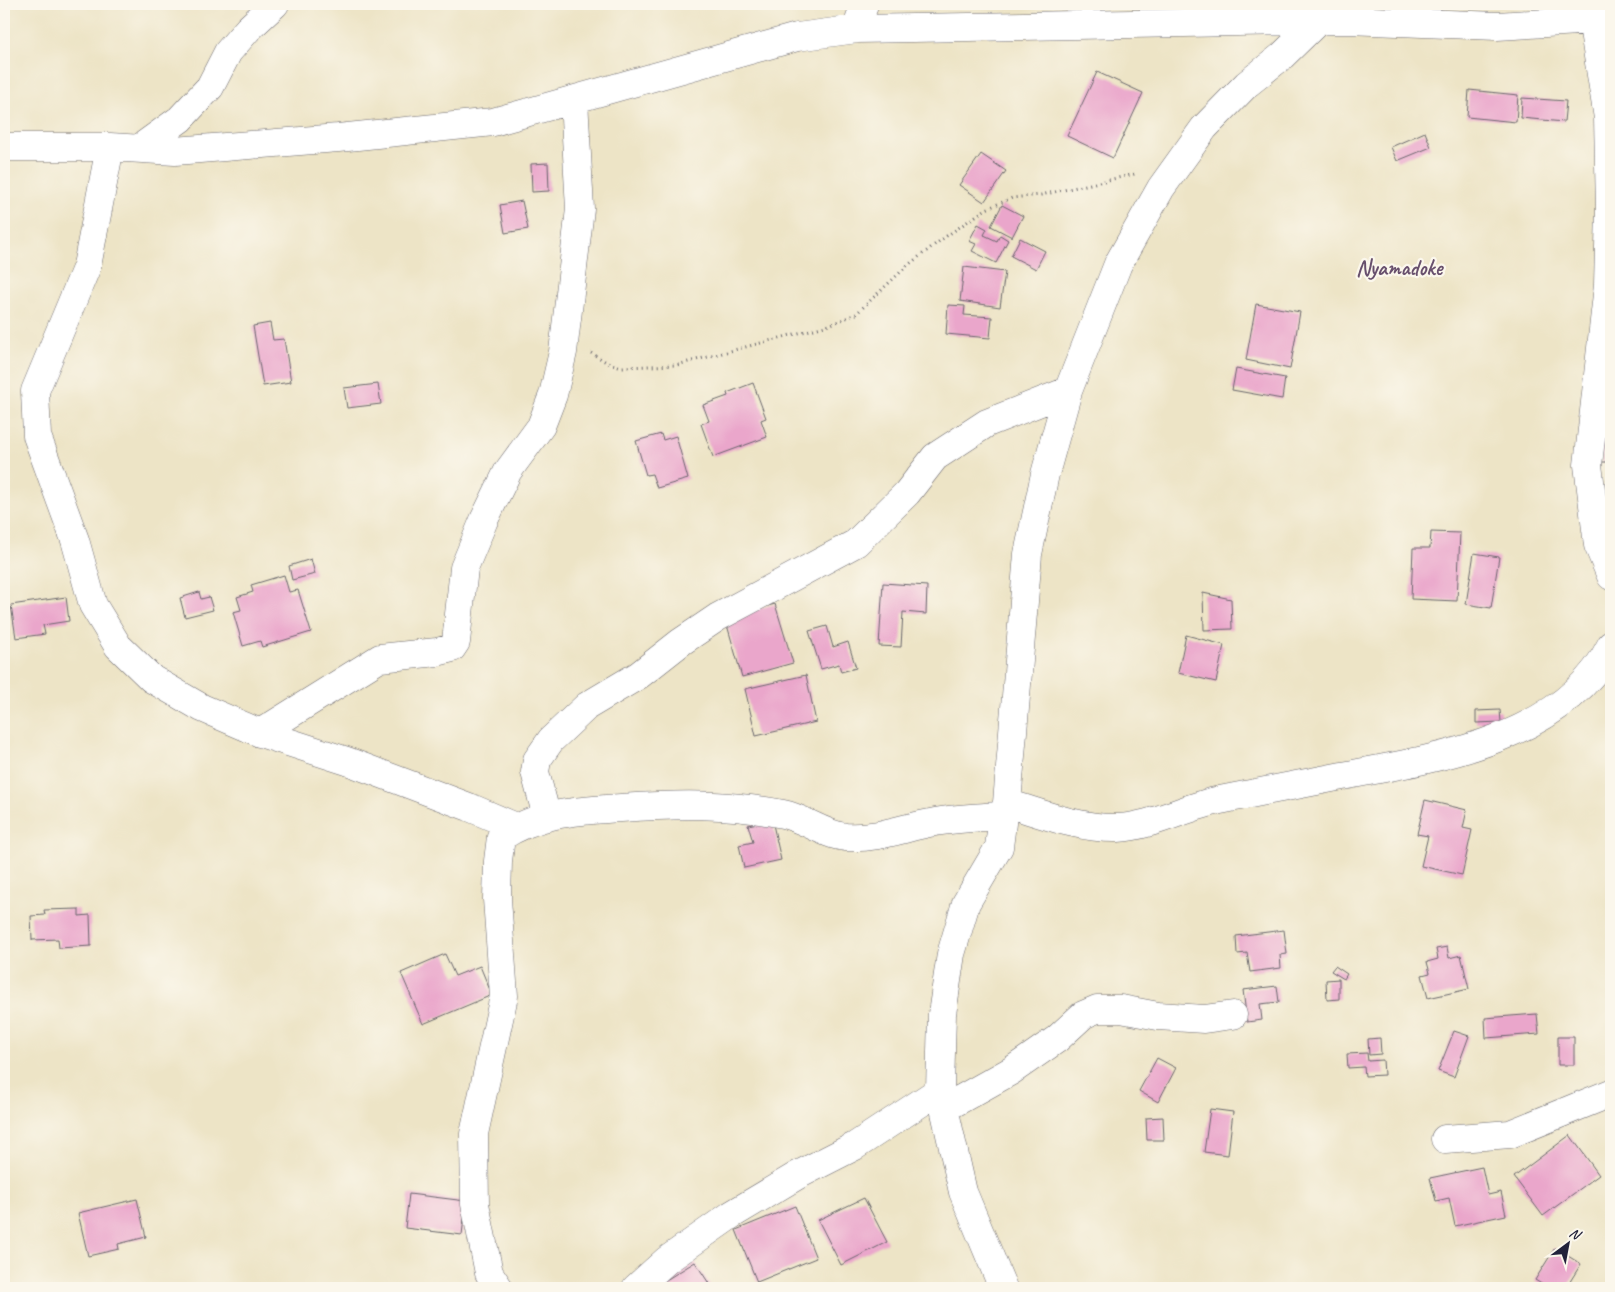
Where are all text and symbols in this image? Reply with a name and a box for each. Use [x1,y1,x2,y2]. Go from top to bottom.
district label: Nyamadoke [1356,254,1445,282]
north arrow [1542,1220,1592,1270]
text: N [1566,1224,1585,1244]

